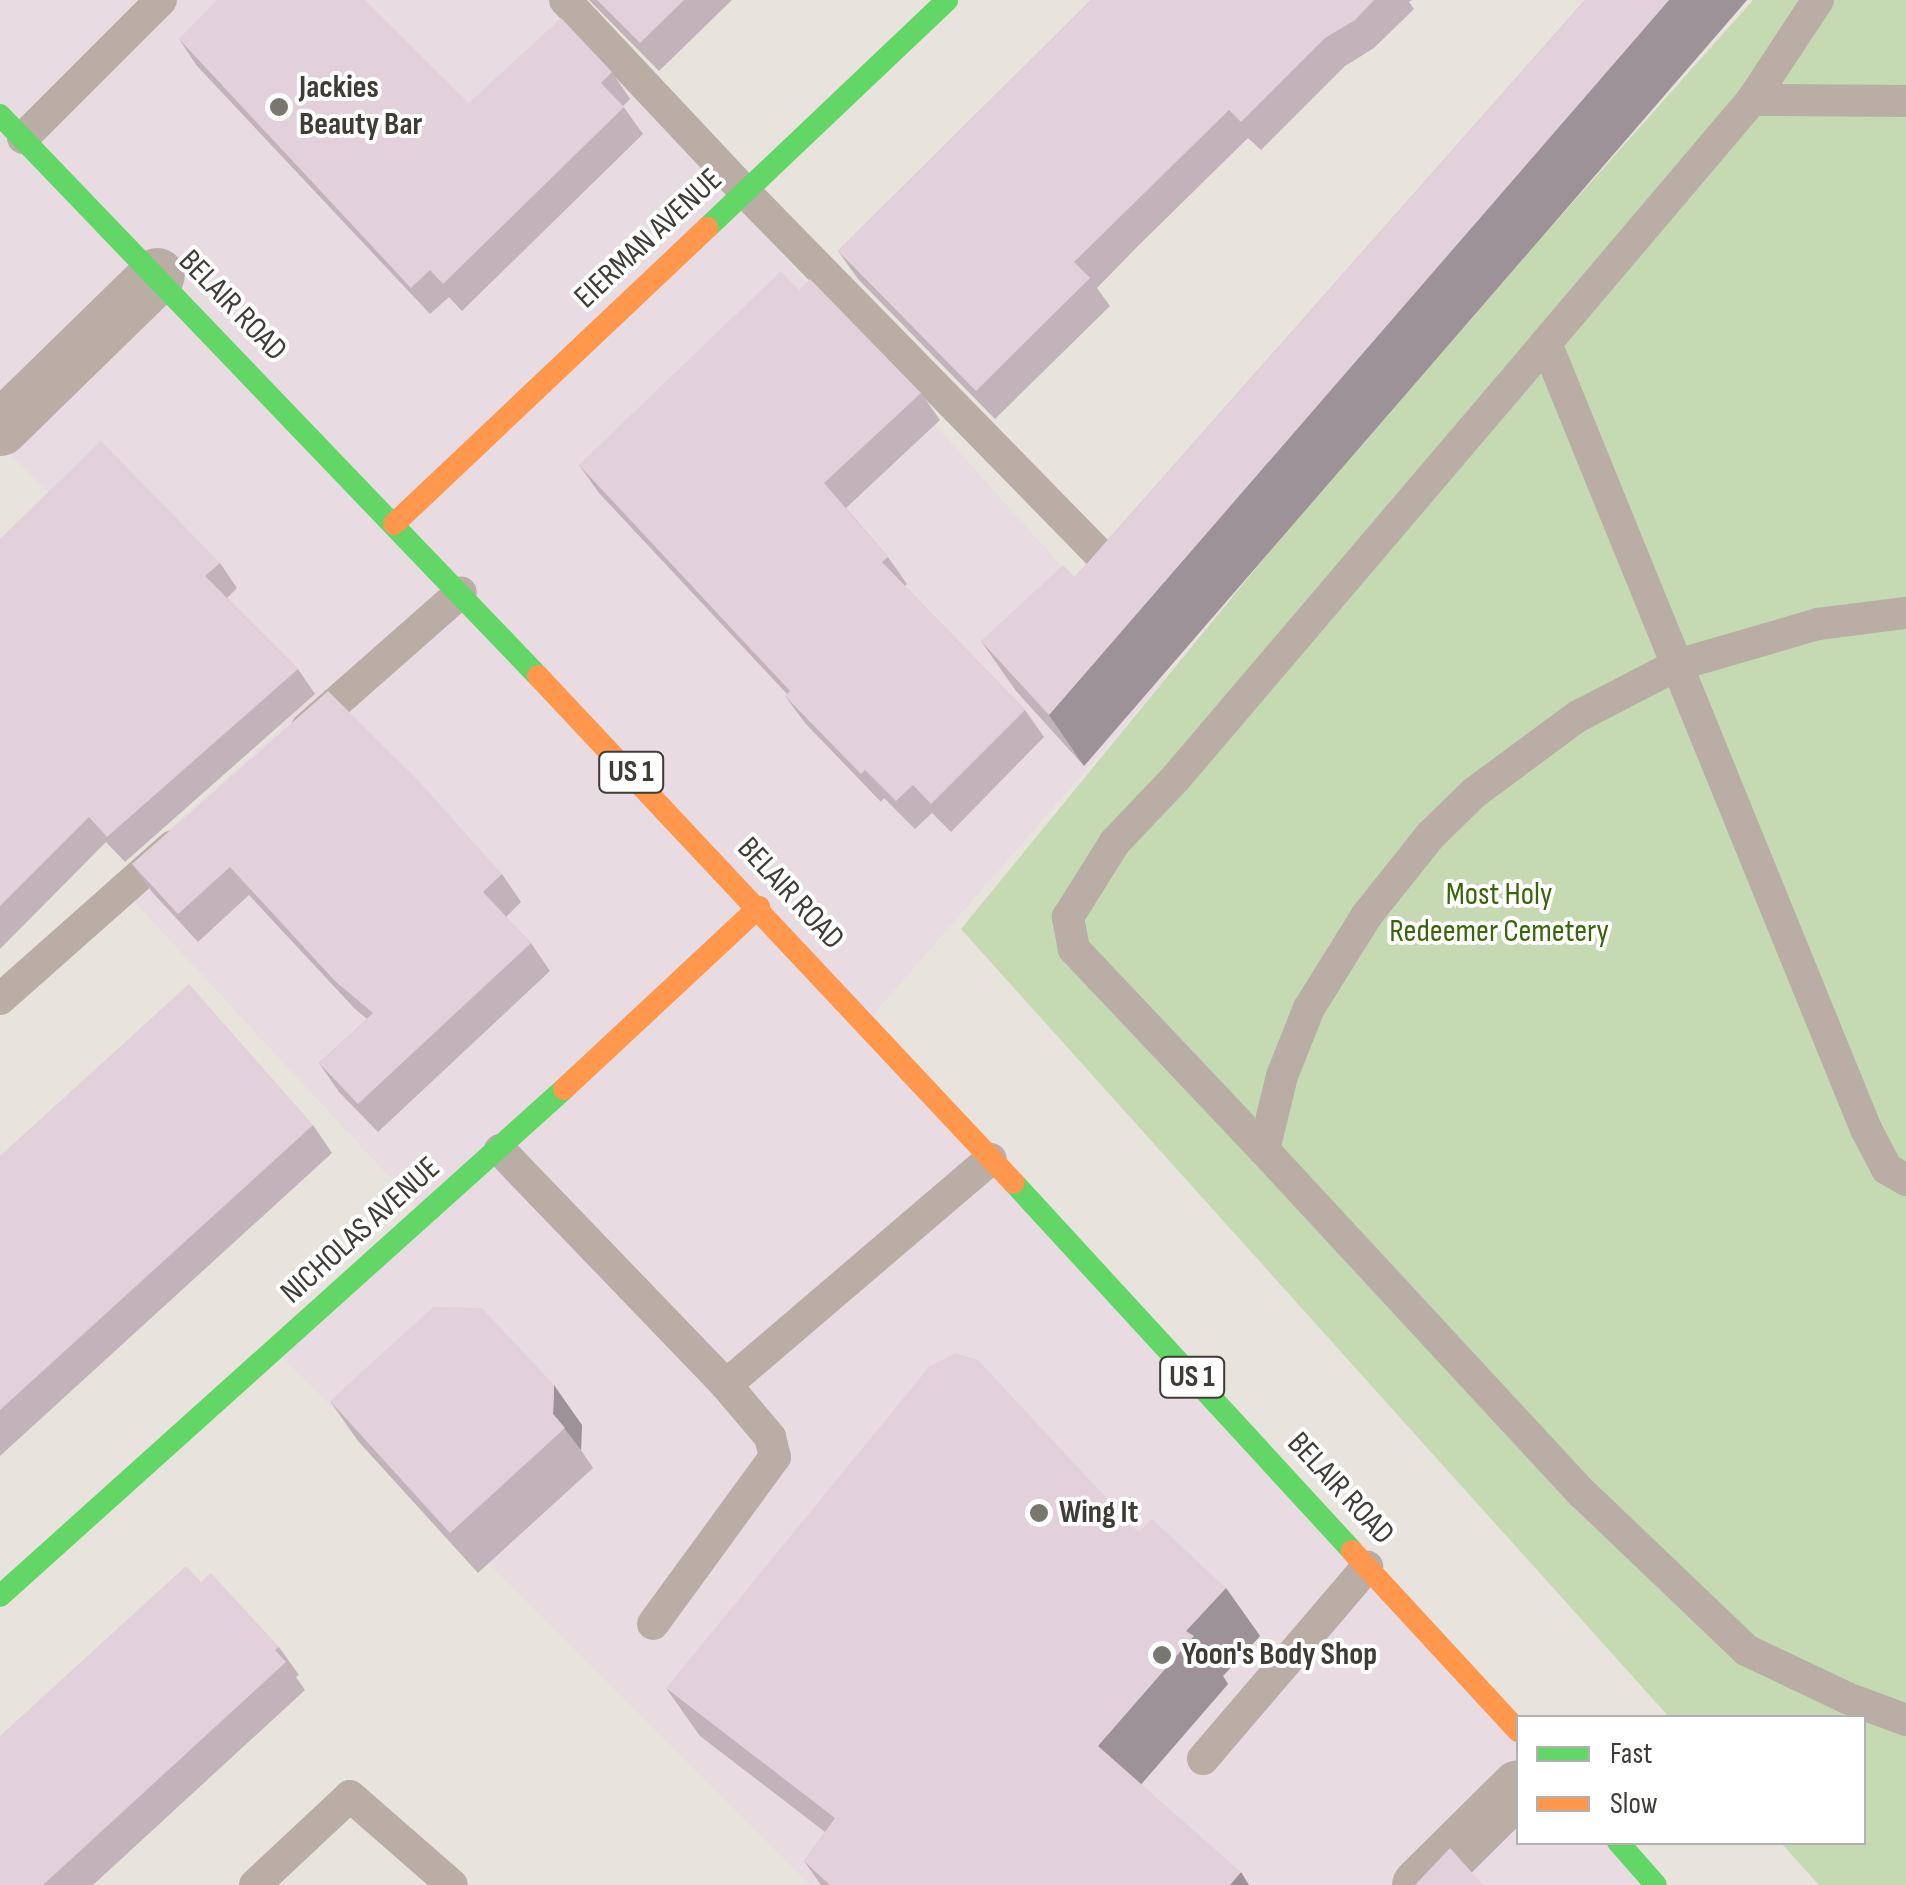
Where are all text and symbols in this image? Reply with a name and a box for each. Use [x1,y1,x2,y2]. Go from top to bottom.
place label: Jackies Beauty Bar [299,70,422,145]
marker: Jackies Beauty Bar [268,96,290,118]
street label: EIERMAN AVENUE [567,161,731,317]
street label: BELAIR ROAD [170,243,294,369]
road number: US 1 [596,747,666,797]
street label: BELAIR ROAD [728,830,852,958]
park label: Most Holy Redeemer Cemetery [1389,877,1609,952]
street label: NICHOLAS AVENUE [274,1150,448,1312]
road number: US 1 [1157,1352,1227,1402]
street label: BELAIR ROAD [1278,1425,1402,1553]
place label: Wing It [1059,1494,1138,1532]
marker: Wing It [1028,1502,1050,1524]
place label: Yoon's Body Shop [1182,1636,1377,1674]
marker: Yoon's Body Shop [1151,1644,1173,1666]
legend [1516,1715,1866,1845]
text: Fast [1610,1736,1652,1772]
text: Slow [1610,1786,1658,1822]

